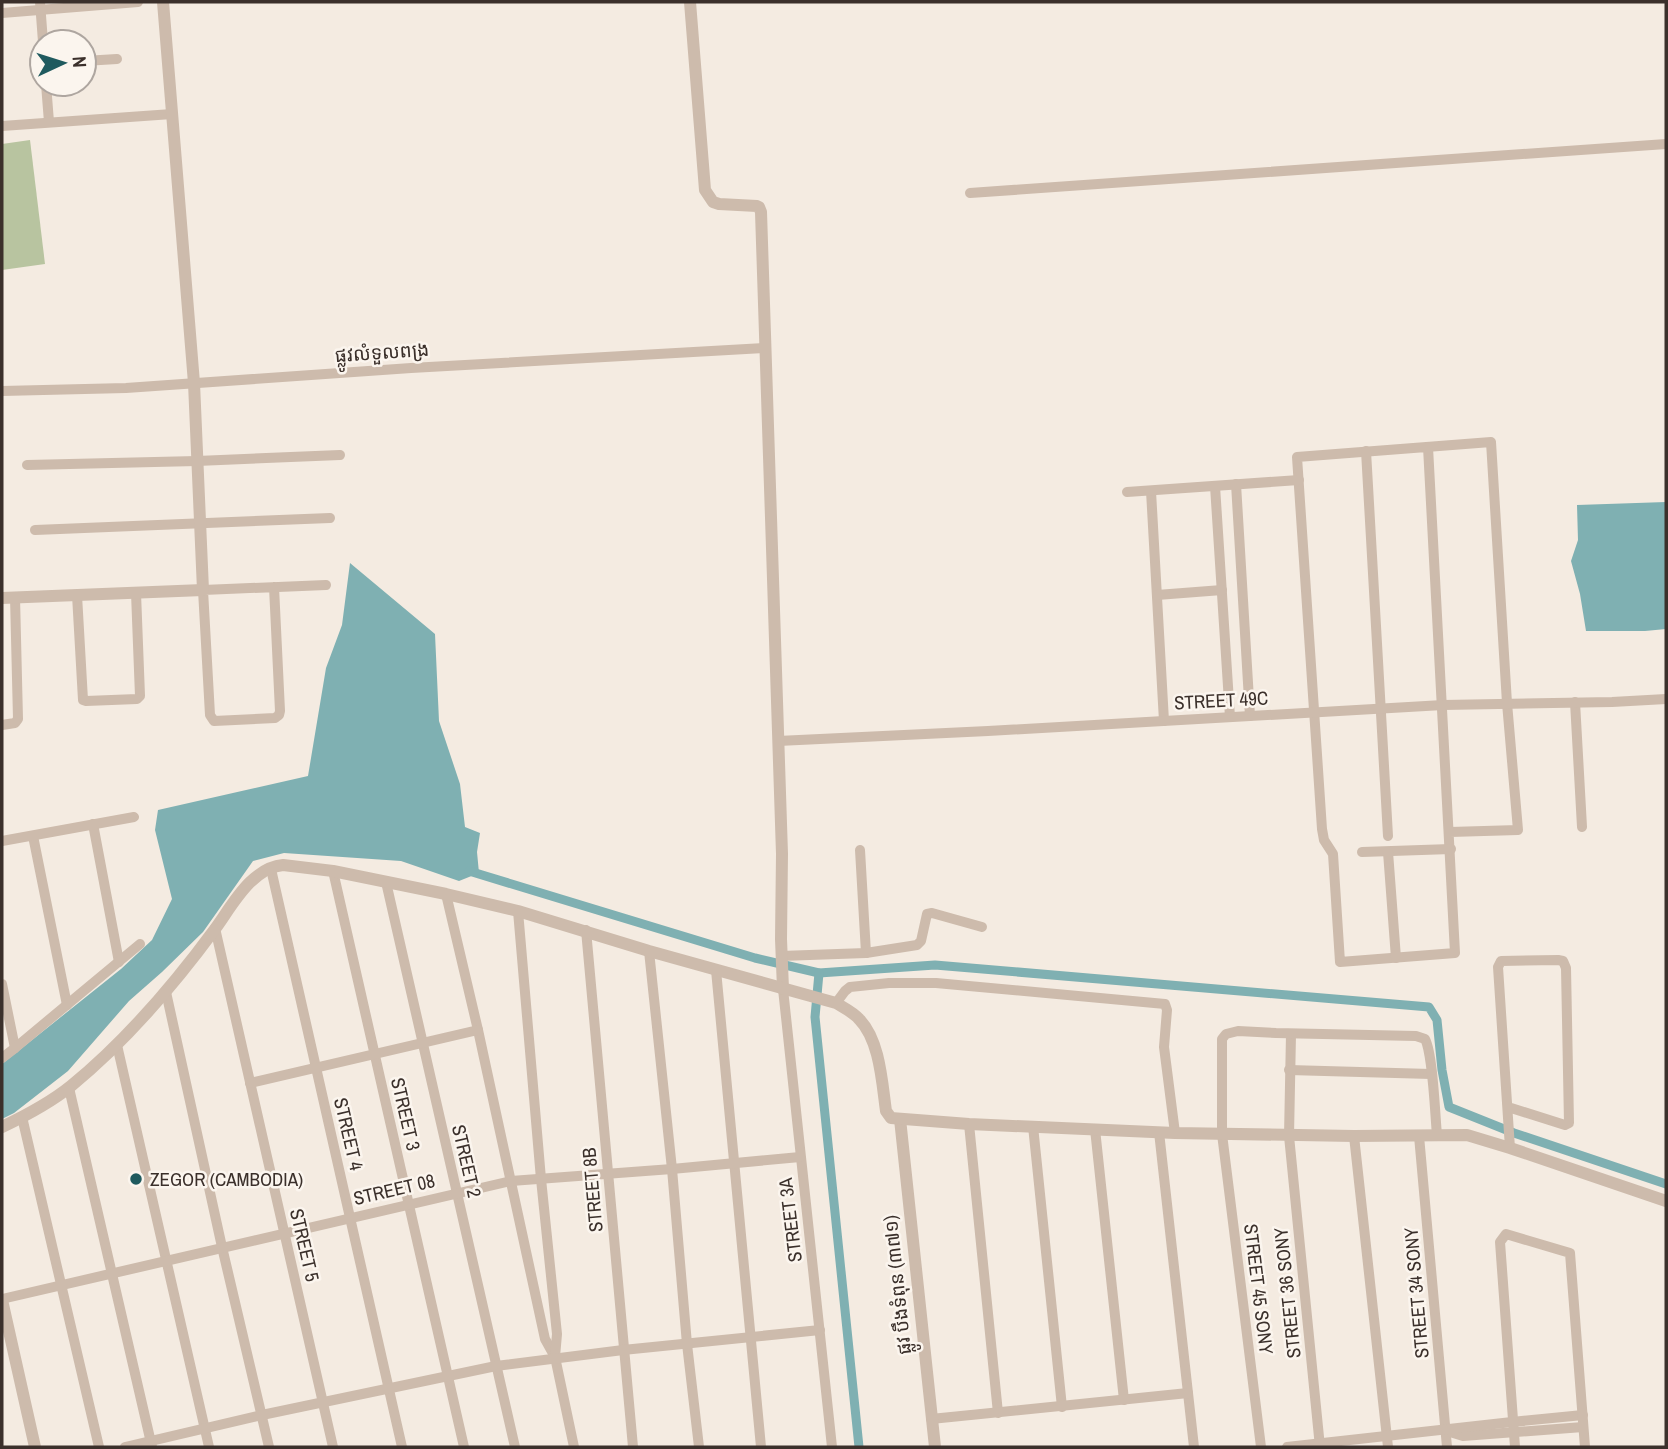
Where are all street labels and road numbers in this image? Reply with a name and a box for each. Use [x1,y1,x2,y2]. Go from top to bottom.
street label: ផ្លូវលំទួលពង្រ [334,336,430,373]
street label: STREET 49C [1173,685,1269,715]
street label: STREET 3 [385,1075,427,1153]
street label: STREET 4 [328,1095,370,1173]
street label: STREET 2 [446,1122,488,1200]
street label: STREET 8B [575,1147,609,1233]
street label: STREET 08 [351,1167,437,1211]
street label: STREET 3A [772,1176,808,1264]
street label: STREET 5 [284,1206,326,1284]
street label: ផ្លូវ បឹងទំពុន (៣៧១) [877,1213,922,1356]
street label: STREET 45 SONY [1238,1222,1280,1356]
street label: STREET 36 SONY [1267,1226,1307,1360]
street label: STREET 34 SONY [1397,1226,1435,1360]

